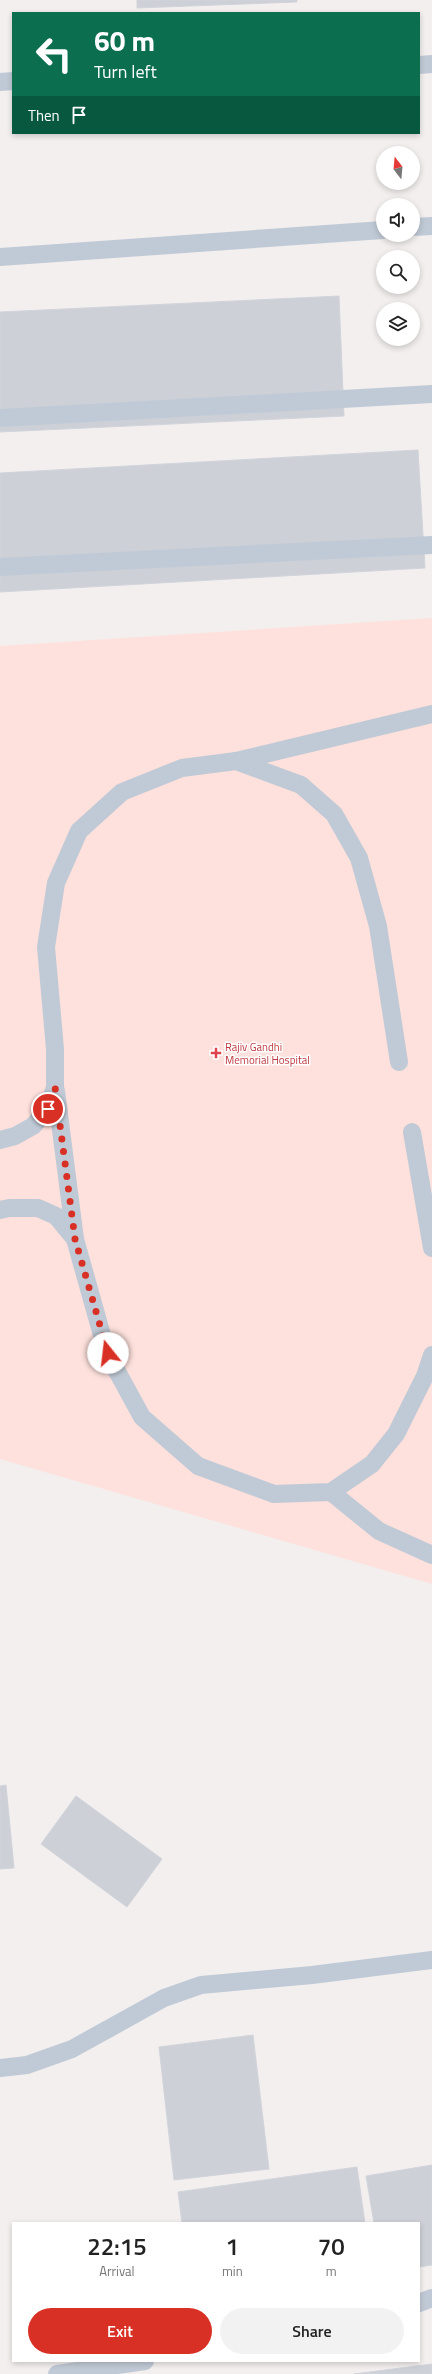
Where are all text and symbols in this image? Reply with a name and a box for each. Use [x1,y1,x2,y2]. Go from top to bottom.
text: 60 m [94,19,155,62]
icon: left [28,28,80,80]
text: Turn left [94,58,157,85]
text: Then [28,104,60,127]
icon: arrive [68,104,90,126]
north arrow [376,146,420,190]
map controls [376,146,420,346]
button: sound [376,198,420,242]
button: search [376,250,420,294]
button: layers [376,302,420,346]
place label: Rajiv Gandhi Memorial Hospital [225,1039,310,1068]
marker: Rajiv Gandhi Memorial Hospital [210,1047,222,1059]
pin [31,1092,65,1126]
icon: arrive [37,1098,59,1120]
position arrow [87,1332,129,1374]
text: 22:15 [87,2228,147,2264]
text: 1 [226,2228,239,2264]
text: 70 [318,2228,345,2264]
text: Arrival [99,2261,135,2281]
text: min [222,2261,243,2281]
text: m [326,2261,337,2281]
button: Exit [28,2308,212,2354]
button: Share [220,2308,404,2354]

